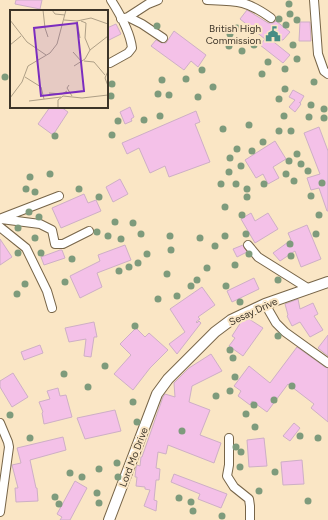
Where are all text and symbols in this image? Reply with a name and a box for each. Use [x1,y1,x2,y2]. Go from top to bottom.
inset map [10,10,108,108]
place label: British High Commission [206,22,261,47]
public building icon: British High Commission [264,25,282,43]
street label: Sesay Drive [227,294,280,328]
street label: Lord Mo Drive [116,425,151,489]

